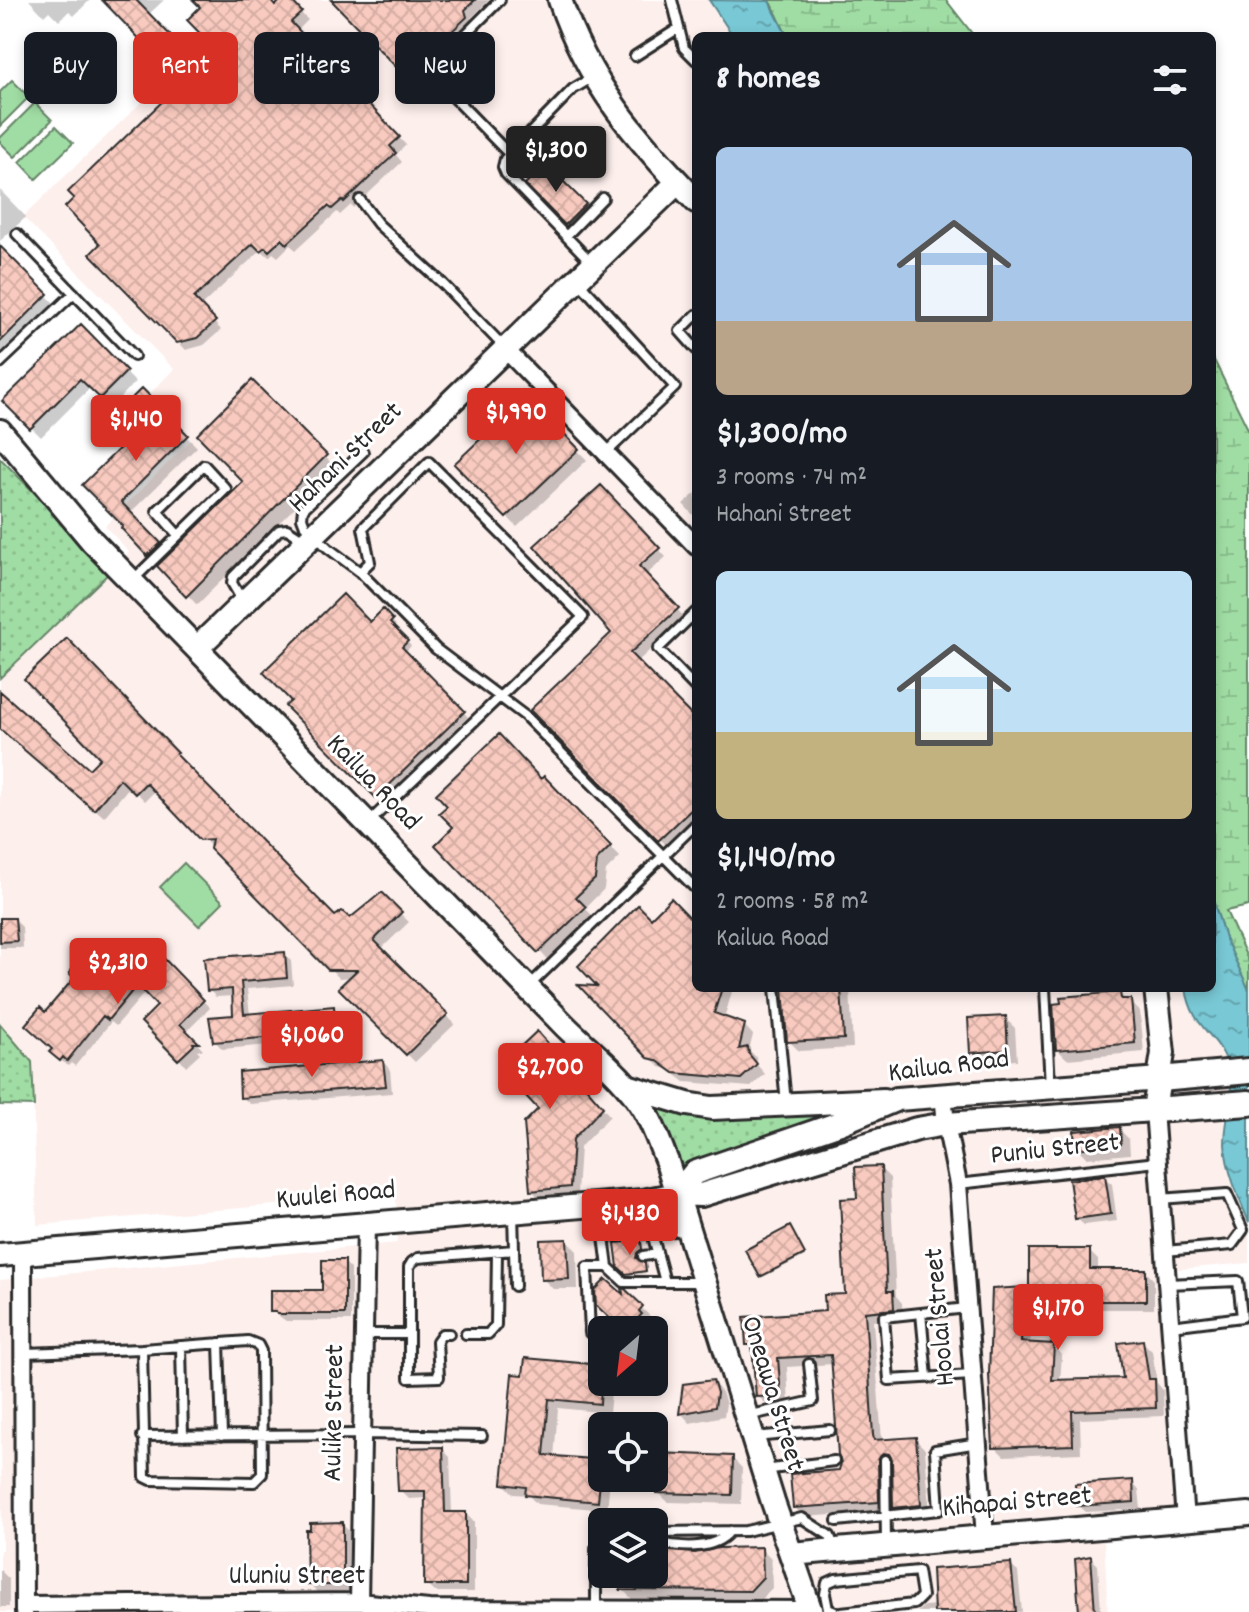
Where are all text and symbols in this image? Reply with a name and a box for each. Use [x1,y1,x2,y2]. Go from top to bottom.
chip: Buy [24,32,117,104]
chip: Rent [133,32,238,104]
chip: Filters [254,32,379,104]
chip: New [395,32,495,104]
text: 8 homes [716,56,821,105]
icon: filters [1148,58,1192,102]
pin: $1,300 [491,126,621,194]
text: $1,300 [524,133,588,170]
icon: home [882,199,1026,343]
pin: $1,990 [451,388,581,456]
street label: Hahani Street [281,394,413,524]
pin: $1,140 [71,395,201,463]
text: $1,990 [485,395,547,432]
text: $1,140 [109,402,163,439]
text: $1,300/mo [716,411,847,460]
text: 3 rooms · 74 m² [716,460,867,497]
text: Hahani Street [716,497,852,534]
icon: home [882,623,1026,767]
street label: Kailua Road [315,726,429,842]
text: $1,140/mo [716,835,835,884]
text: 2 rooms · 58 m² [716,884,869,921]
text: Kailua Road [716,921,829,958]
pin: $2,310 [53,938,183,1006]
text: $2,310 [88,945,148,982]
pin: $1,060 [247,1011,377,1079]
text: $1,060 [280,1018,344,1055]
street label: Kailua Road [886,1041,1012,1095]
pin: $2,700 [485,1043,615,1111]
text: $2,700 [516,1050,584,1087]
street label: Puniu Street [989,1124,1121,1178]
street label: Kuulei Road [275,1172,397,1222]
pin: $1,430 [565,1189,695,1257]
text: $1,430 [600,1196,660,1233]
street label: Hoolai Street [916,1246,968,1388]
pin: $1,170 [993,1284,1123,1352]
text: $1,170 [1031,1291,1085,1328]
street label: Oneawa Street [728,1312,814,1476]
north arrow [588,1316,668,1396]
map controls [588,1316,668,1588]
street label: Aulike Street [315,1344,357,1482]
button: locate [588,1412,668,1492]
street label: Kihapai Street [941,1478,1093,1530]
button: layers [588,1508,668,1588]
street label: Uluniu Street [229,1558,365,1598]

